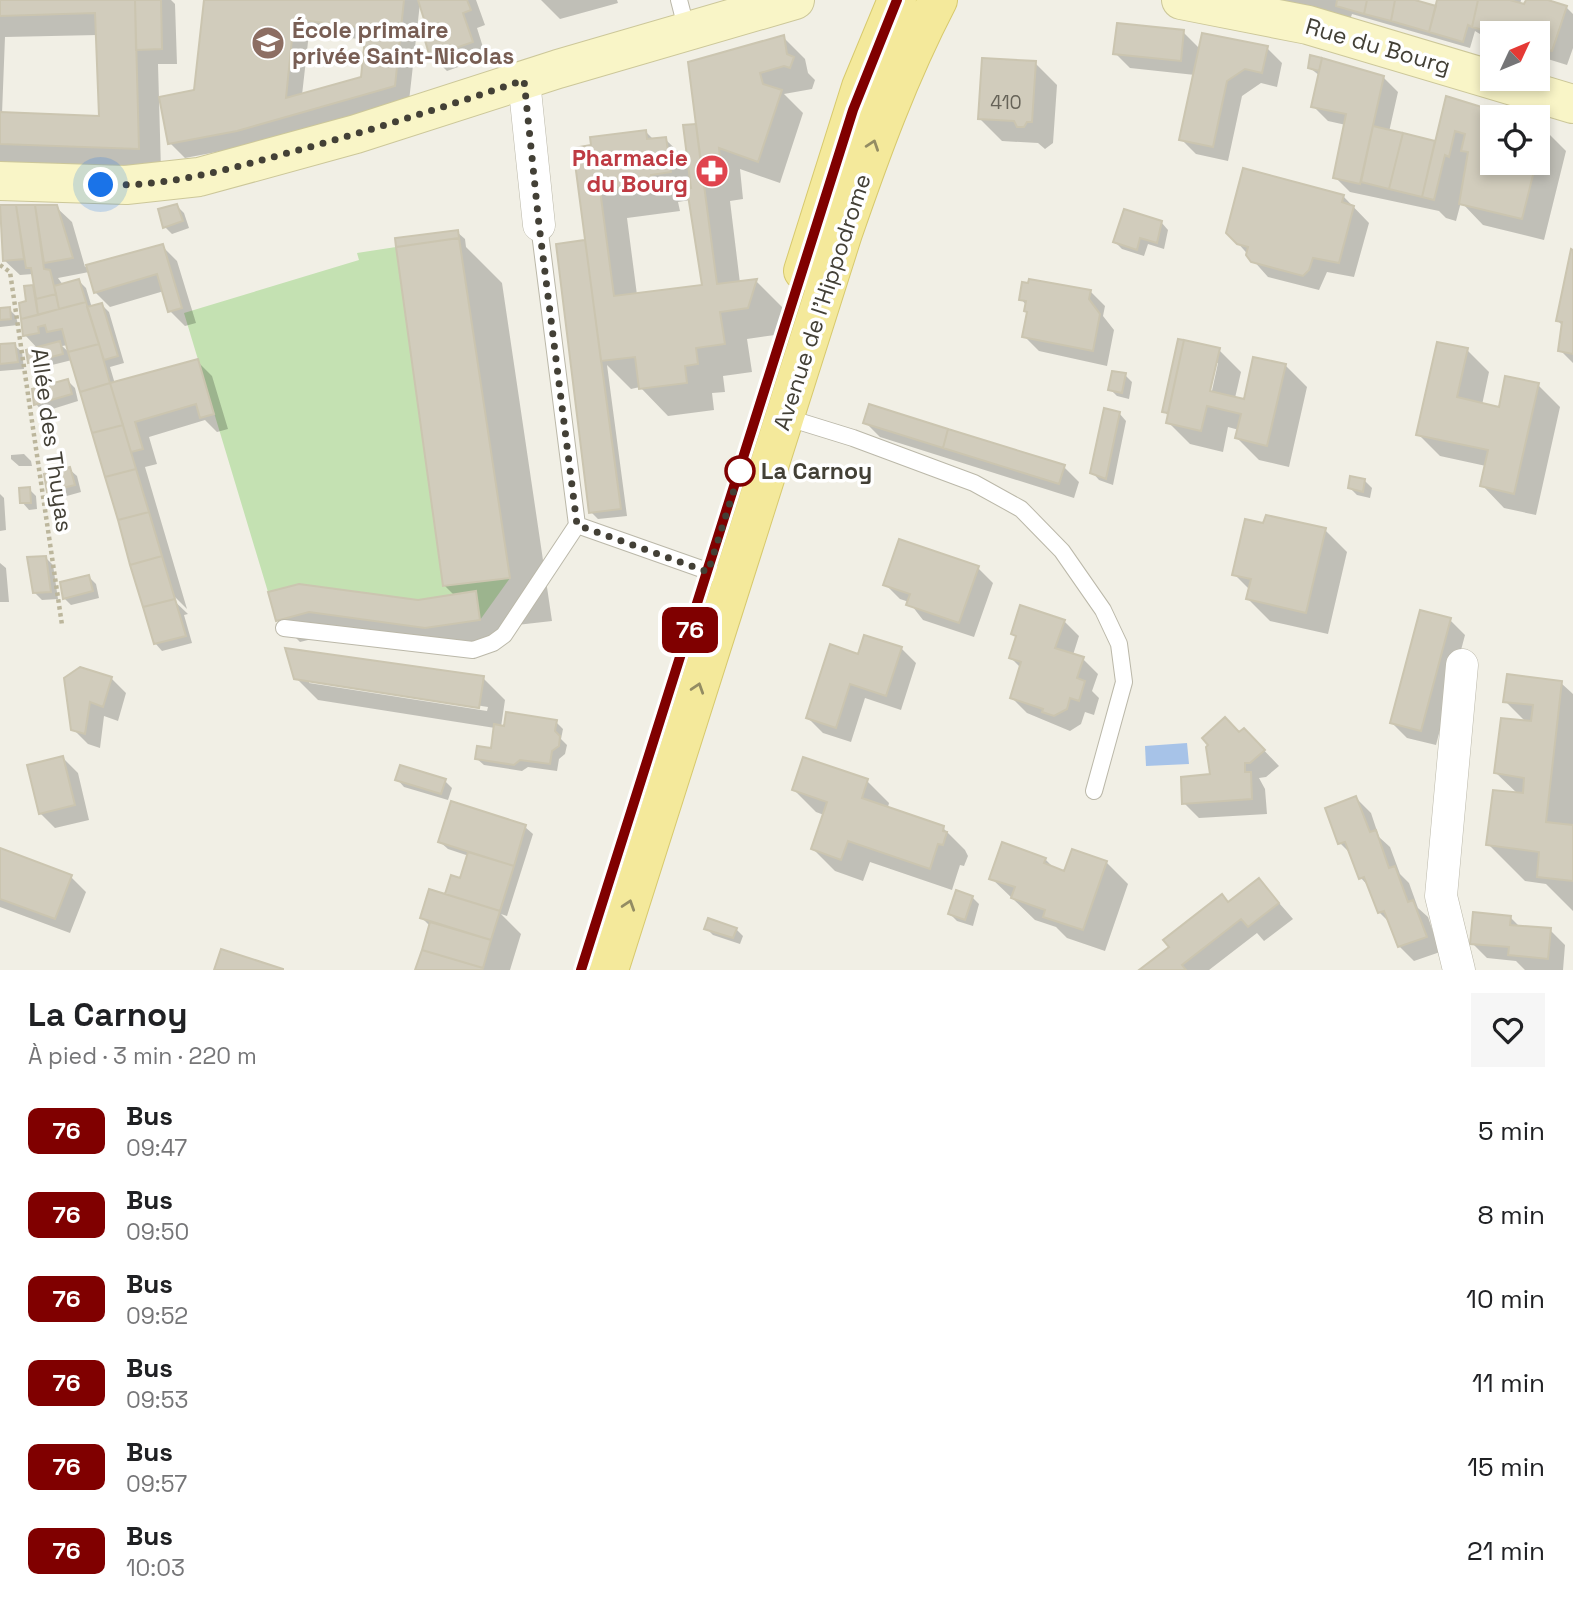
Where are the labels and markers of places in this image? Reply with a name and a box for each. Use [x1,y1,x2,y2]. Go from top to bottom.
place label: École primaire privée Saint-Nicolas [292,15,514,71]
school or university icon: École primaire privée Saint-Nicolas [249,24,287,62]
place label: Pharmacie du Bourg [572,143,688,199]
pharmacy icon: Pharmacie du Bourg [693,152,731,190]
marker: La Carnoy [725,456,755,486]
place label: La Carnoy [761,456,872,486]

